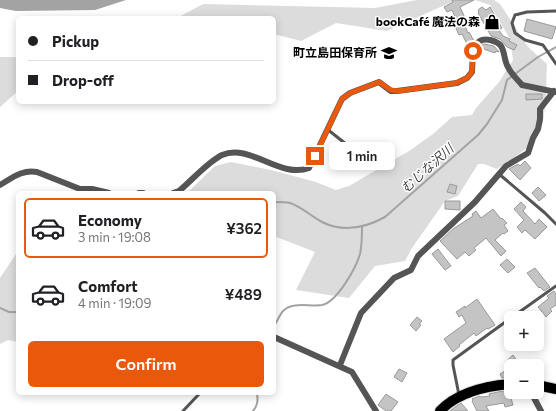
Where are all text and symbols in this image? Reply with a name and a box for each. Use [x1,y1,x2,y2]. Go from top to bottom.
shop icon: bookCafé 魔法の森 [483,13,501,31]
place label: bookCafé 魔法の森 [376,14,480,28]
text: Pickup [52,32,99,50]
route start [464,42,482,60]
school or university icon: 町立島田保育所 [380,44,398,62]
place label: 町立島田保育所 [293,45,377,59]
text: Drop-off [52,71,114,89]
water label: むじな沢川 [397,139,458,196]
callout: 1 min [329,142,395,170]
route end [306,147,324,165]
text: 1 min [347,148,377,164]
icon: car [30,210,66,246]
text: Economy [78,211,142,229]
text: ¥362 [226,219,262,237]
text: 3 min · 19:08 [78,229,151,245]
icon: car [30,276,66,312]
text: Comfort [78,277,138,295]
text: ¥489 [225,285,262,303]
text: 4 min · 19:09 [78,295,151,311]
map controls [504,311,544,399]
button: + [504,311,544,351]
button: Confirm [28,341,264,387]
button: − [504,359,544,399]

